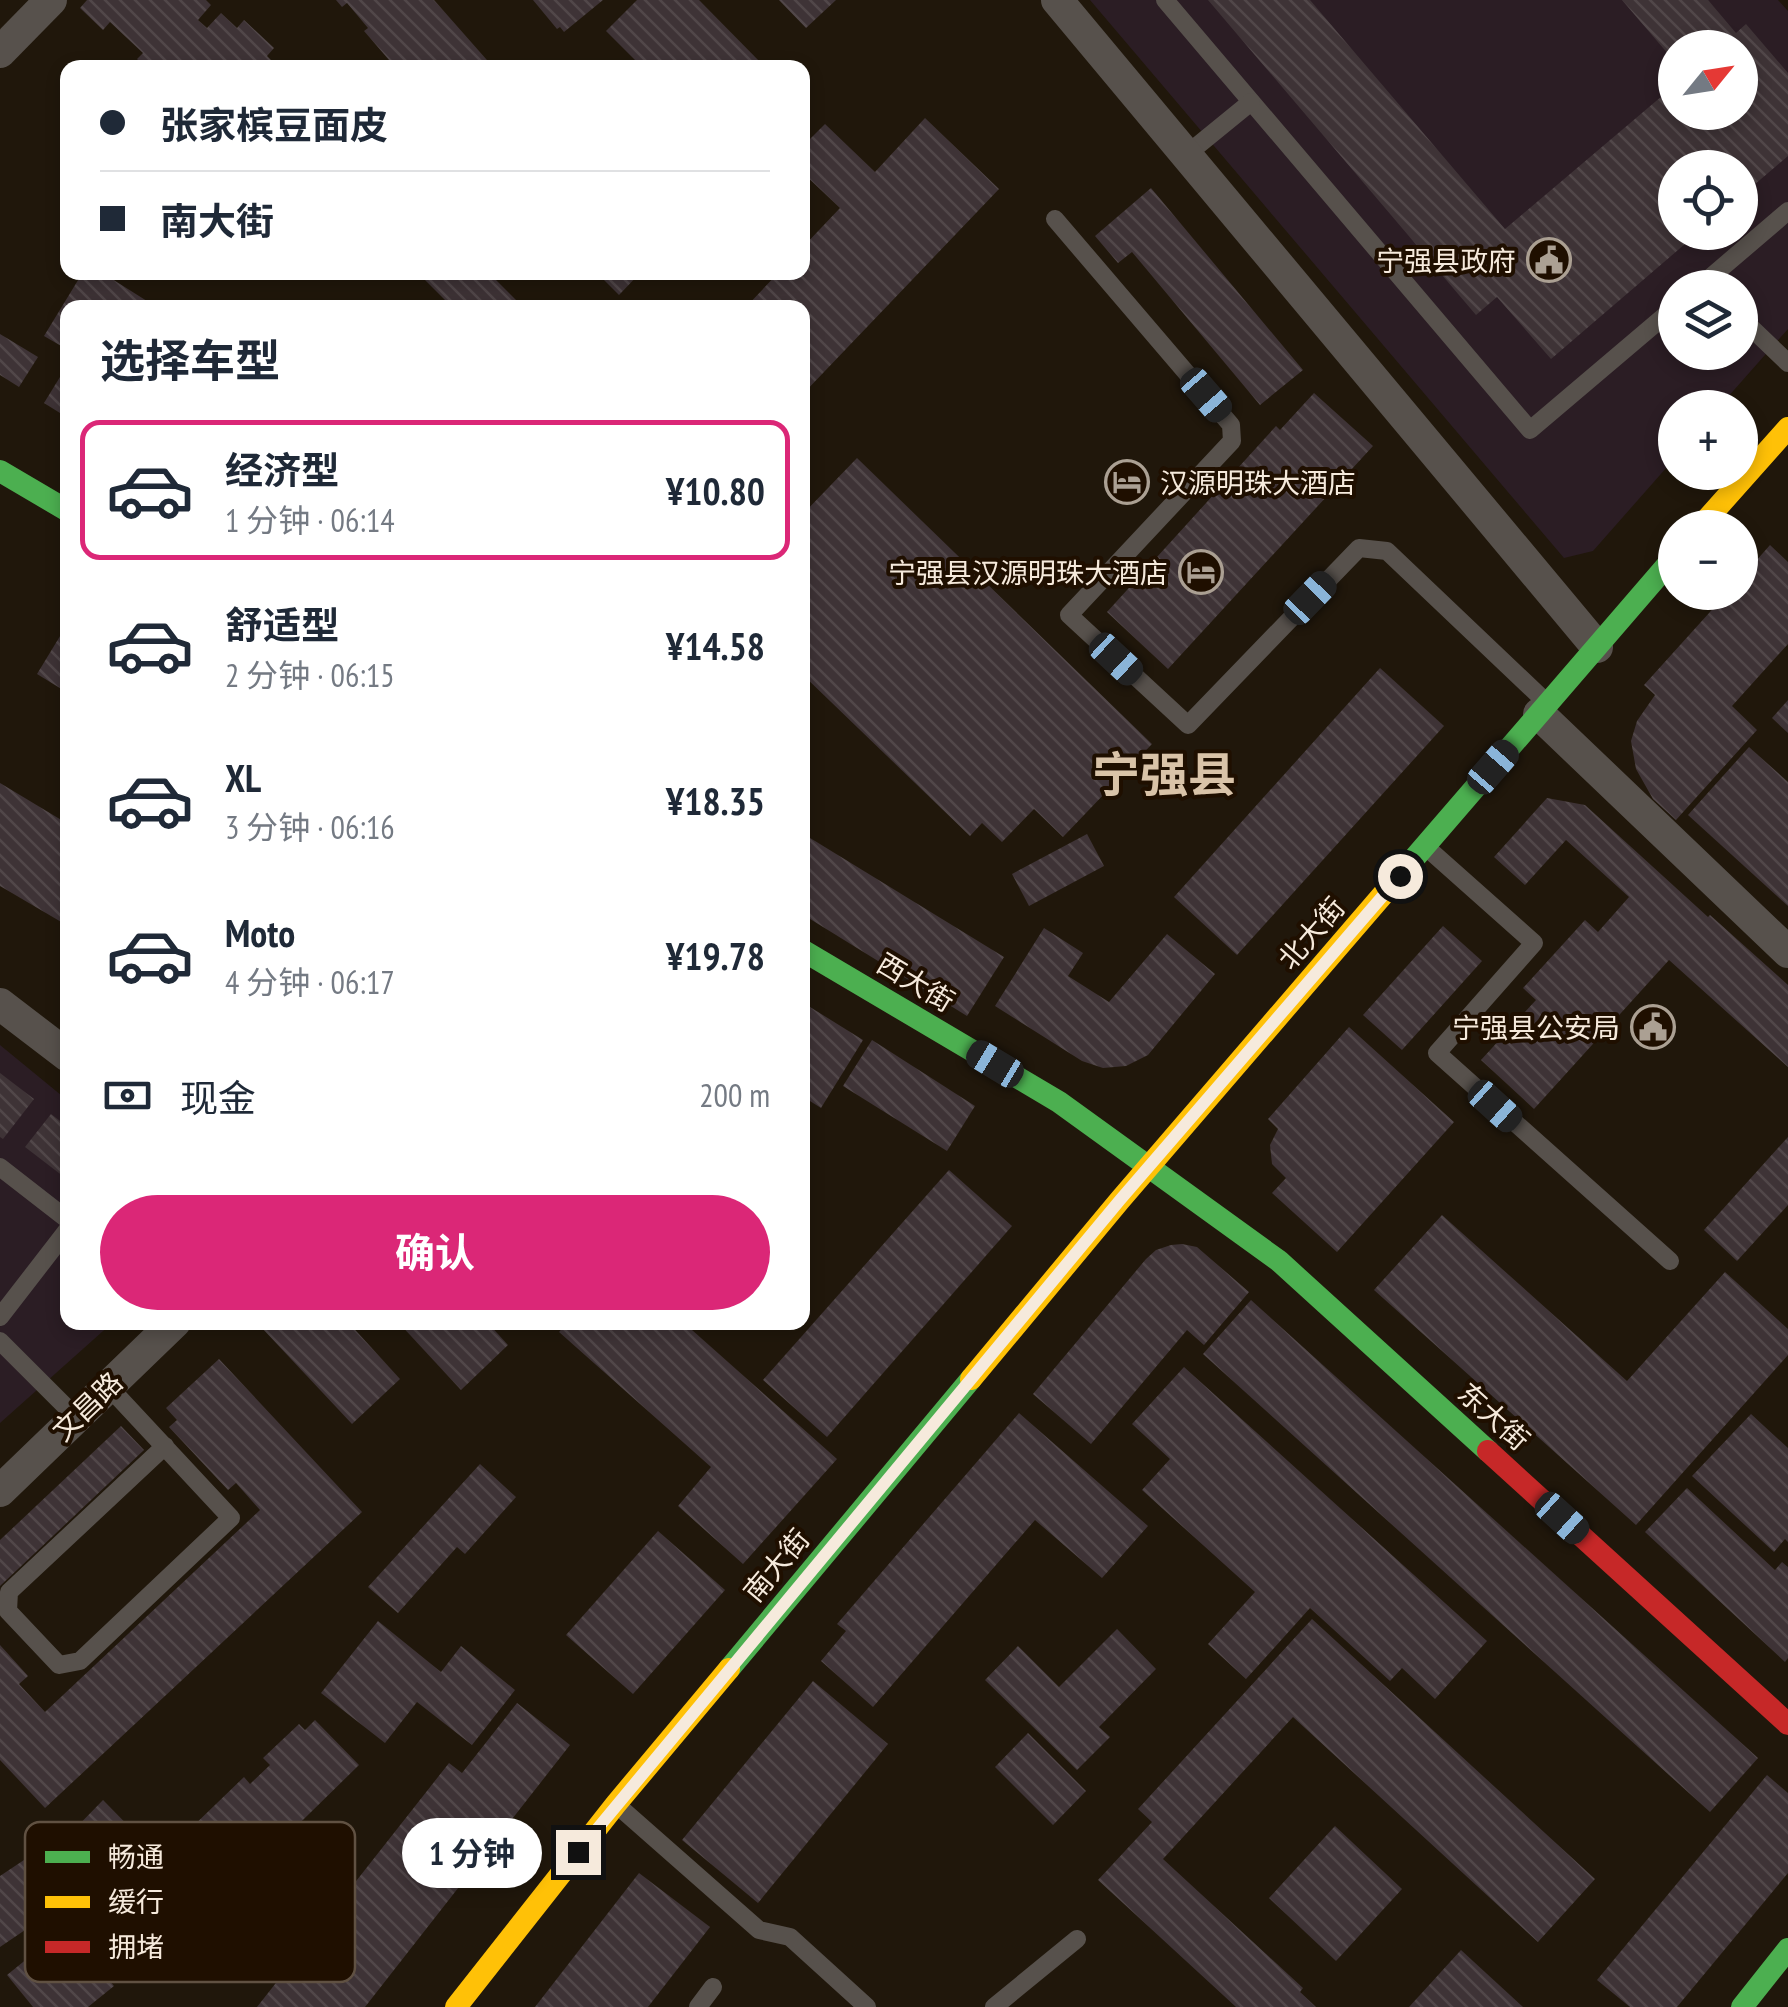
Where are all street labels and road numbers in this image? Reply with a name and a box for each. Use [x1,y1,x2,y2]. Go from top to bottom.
street label: 北大街 [1269,889,1353,977]
street label: 西大街 [870,945,962,1019]
street label: 文昌路 [44,1364,130,1448]
street label: 东大街 [1450,1374,1538,1458]
street label: 南大街 [735,1521,817,1609]

